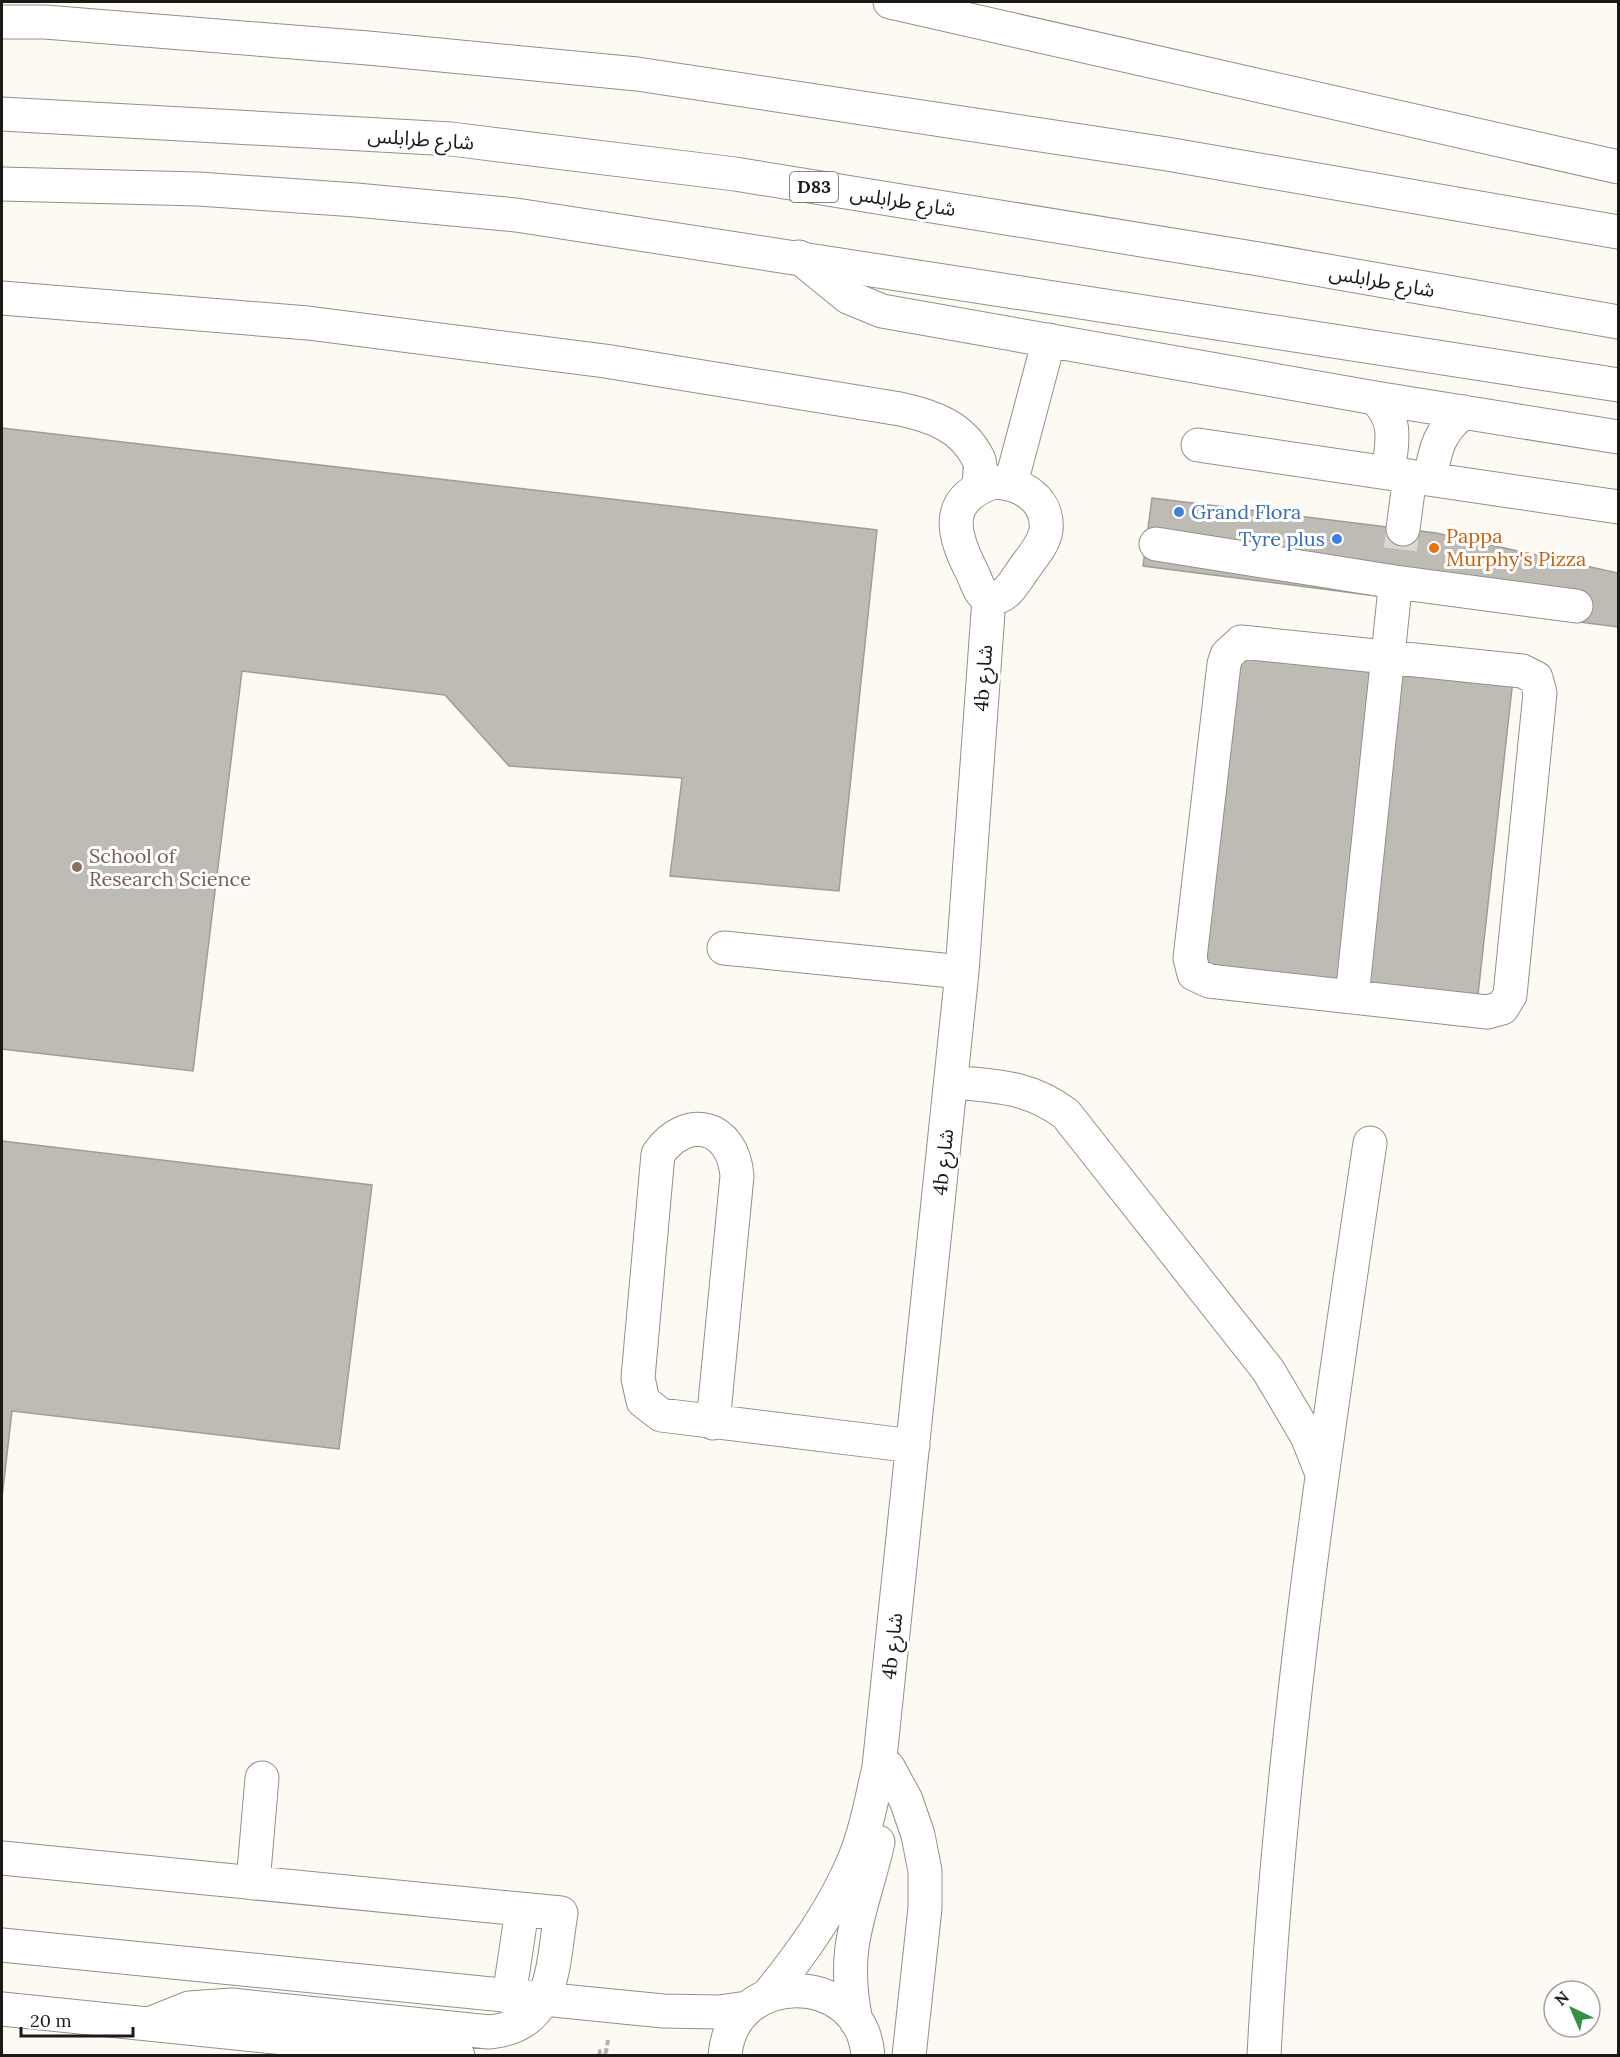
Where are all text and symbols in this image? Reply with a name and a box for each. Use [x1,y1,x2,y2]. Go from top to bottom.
street label: شارع طرابلس [367,122,475,158]
road number: D83 [790,172,838,202]
street label: شارع طرابلس [848,180,958,224]
street label: شارع طرابلس [1327,259,1437,305]
place label: Grand Flora [1191,499,1301,524]
marker: Grand Flora [1172,505,1186,519]
place label: Pappa Murphy's Pizza [1446,523,1586,571]
place label: Tyre plus [1238,526,1325,551]
marker: Tyre plus [1330,532,1344,546]
marker: Pappa Murphy's Pizza [1427,541,1441,555]
street label: 4b شارع [968,644,1000,712]
place label: School of Research Science [89,843,251,891]
marker: School of Research Science [70,860,84,874]
street label: 4b شارع [927,1127,961,1197]
street label: 4b شارع [876,1611,910,1681]
north arrow [1542,1979,1602,2039]
text: N [1550,1987,1573,2010]
scale bar [21,2000,134,2038]
text: 20 m [30,2009,72,2032]

